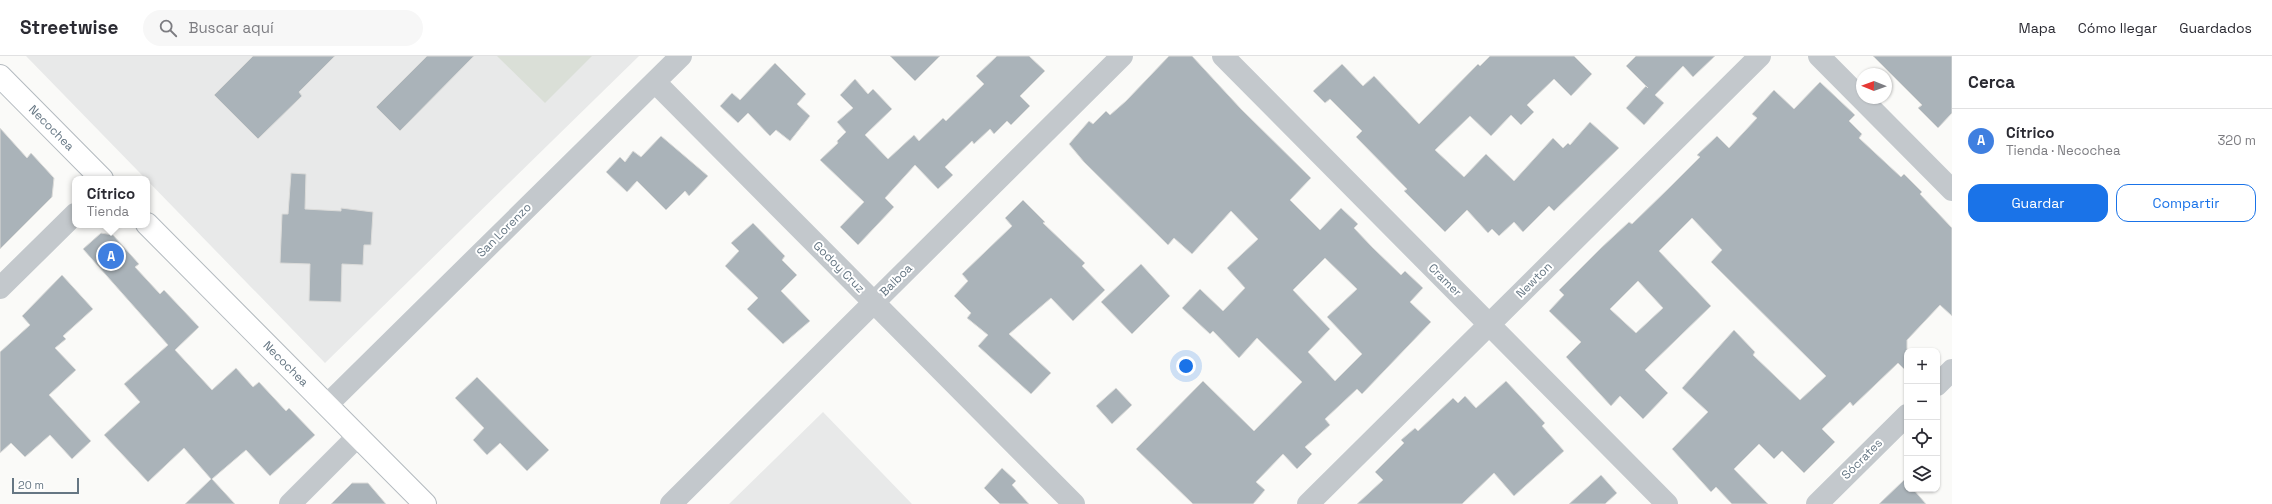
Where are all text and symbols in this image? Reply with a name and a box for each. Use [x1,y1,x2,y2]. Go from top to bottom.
search box [143,10,423,46]
text: Streetwise [20,15,119,40]
icon: search [157,17,179,39]
text: Buscar aquí [189,18,274,37]
text: Mapa [2019,19,2056,37]
text: Cómo llegar [2078,19,2157,37]
text: Guardados [2179,19,2252,37]
north arrow [1856,68,1892,104]
text: Cerca [1968,71,2015,93]
street label: Necochea [25,102,78,154]
text: Cítrico [2006,123,2054,142]
text: A [1977,132,1985,149]
text: 320 m [2217,132,2256,149]
text: Tienda · Necochea [2006,142,2120,159]
popup [72,176,150,228]
text: Cítrico [87,184,135,203]
button: Guardar [1968,184,2108,222]
button: Compartir [2116,184,2256,222]
street label: San Lorenzo [473,199,535,261]
text: Tienda [87,203,129,220]
street label: Godoy Cruz [810,238,868,296]
pin: A [98,241,124,271]
street label: Newton [1513,259,1555,301]
street label: Balboa [876,260,916,300]
street label: Cramer [1425,260,1465,300]
street label: Necochea [260,337,312,390]
map controls [1904,348,1940,492]
button: + [1904,348,1940,384]
your location [1176,356,1196,376]
button: − [1904,384,1940,420]
button: locate [1904,420,1940,456]
street label: Sócrates [1838,435,1886,483]
button: layers [1904,456,1940,492]
scale bar [12,476,79,495]
text: 20 m [18,478,44,492]

